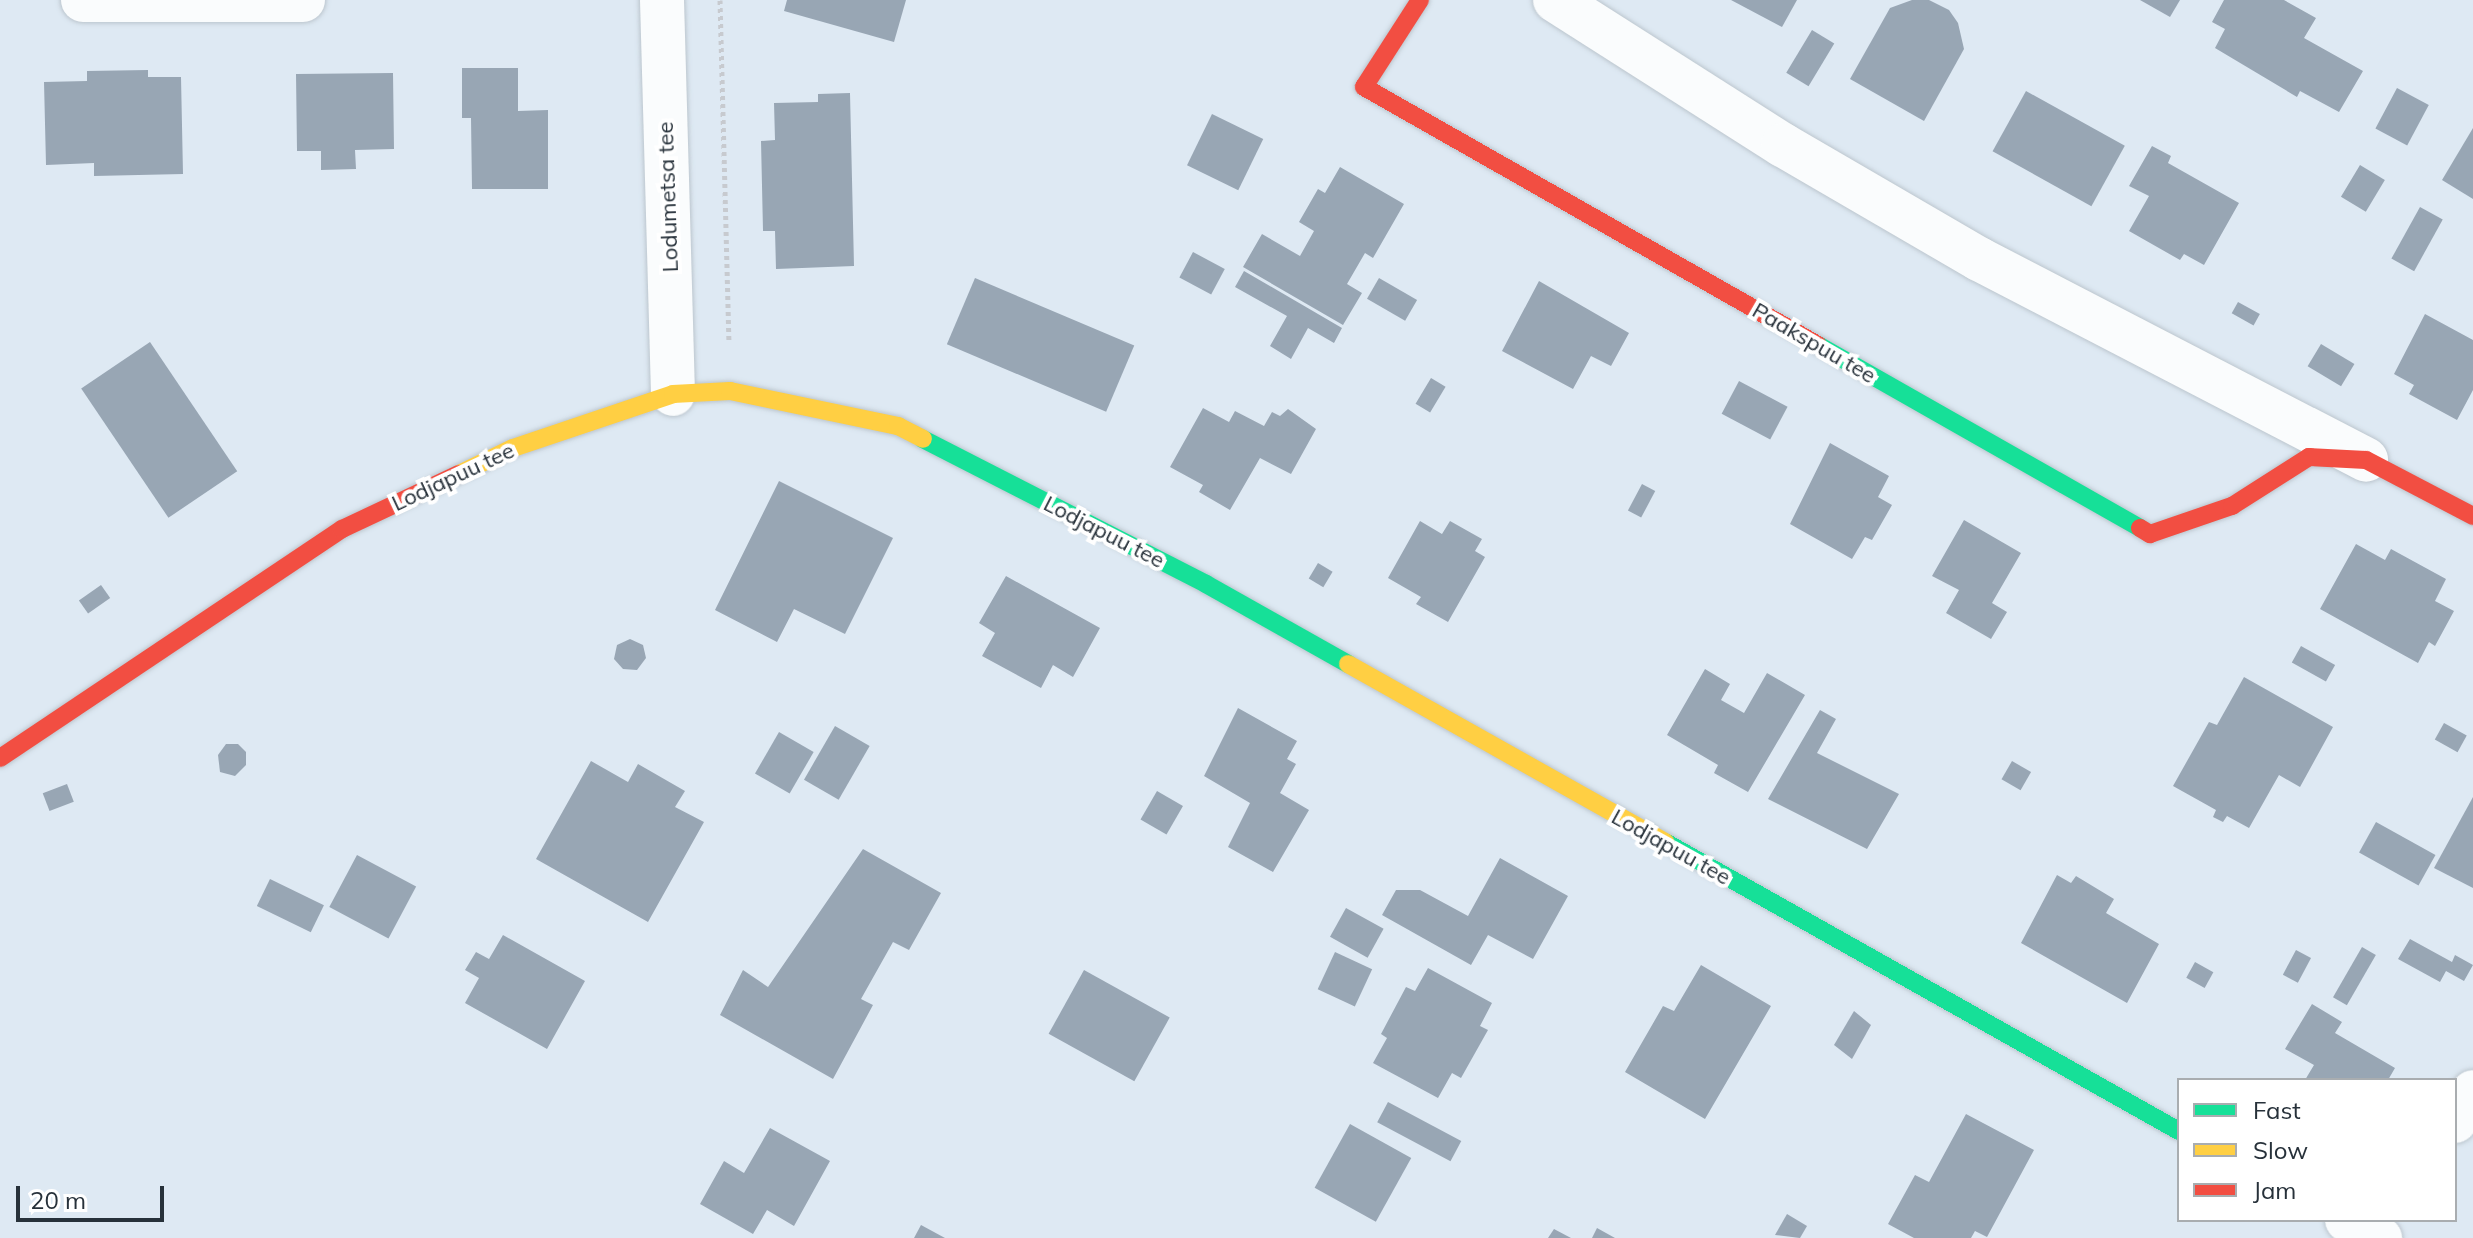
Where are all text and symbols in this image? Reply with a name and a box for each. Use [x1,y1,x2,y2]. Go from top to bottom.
street label: Lodumetsa tee [652,121,684,273]
street label: Paakspuu tee [1748,297,1880,389]
street label: Lodjapuu tee [388,437,518,517]
street label: Lodjapuu tee [1039,490,1169,574]
street label: Lodjapuu tee [1607,803,1735,891]
legend [2177,1078,2457,1222]
text: Fast [2253,1095,2301,1125]
text: Slow [2253,1135,2308,1165]
scale bar [20,1170,168,1220]
text: Jam [2253,1175,2296,1205]
text: 20 m [30,1185,86,1215]

